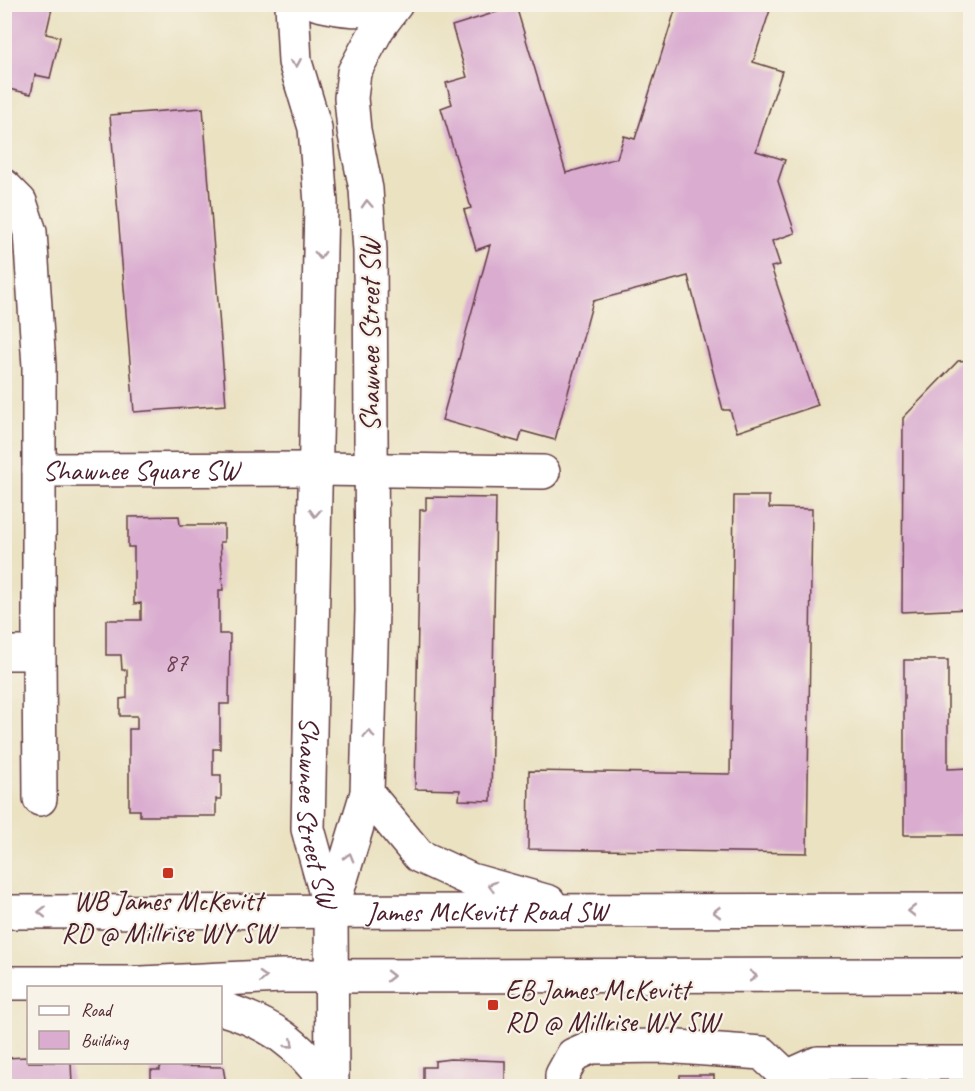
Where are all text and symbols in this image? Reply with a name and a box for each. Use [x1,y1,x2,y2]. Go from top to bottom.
one-way arrow [290,58,302,67]
one-way arrow [360,199,373,208]
street label: Shawnee Street SW [352,235,387,432]
one-way arrow [314,250,326,259]
street label: Shawnee Square SW [43,452,242,488]
one-way arrow [309,508,322,517]
house number: 87 [164,646,189,679]
street label: Shawnee Street SW [290,716,347,915]
one-way arrow [363,730,375,739]
one-way arrow [342,852,354,862]
marker: WB James McKevitt RD @ Millrise WY SW [161,866,175,880]
one-way arrow [487,881,498,893]
place label: WB James McKevitt RD @ Millrise WY SW [61,883,280,950]
street label: James McKevitt Road SW [364,894,611,929]
one-way arrow [908,905,917,917]
one-way arrow [37,906,46,918]
one-way arrow [713,906,722,918]
one-way arrow [386,970,395,982]
one-way arrow [749,970,758,982]
one-way arrow [259,971,268,984]
place label: EB James McKevitt RD @ Millrise WY SW [505,972,723,1039]
legend [27,986,222,1064]
marker: EB James McKevitt RD @ Millrise WY SW [486,998,500,1012]
text: Road [81,999,114,1021]
text: Building [81,1029,130,1051]
one-way arrow [283,1037,294,1048]

